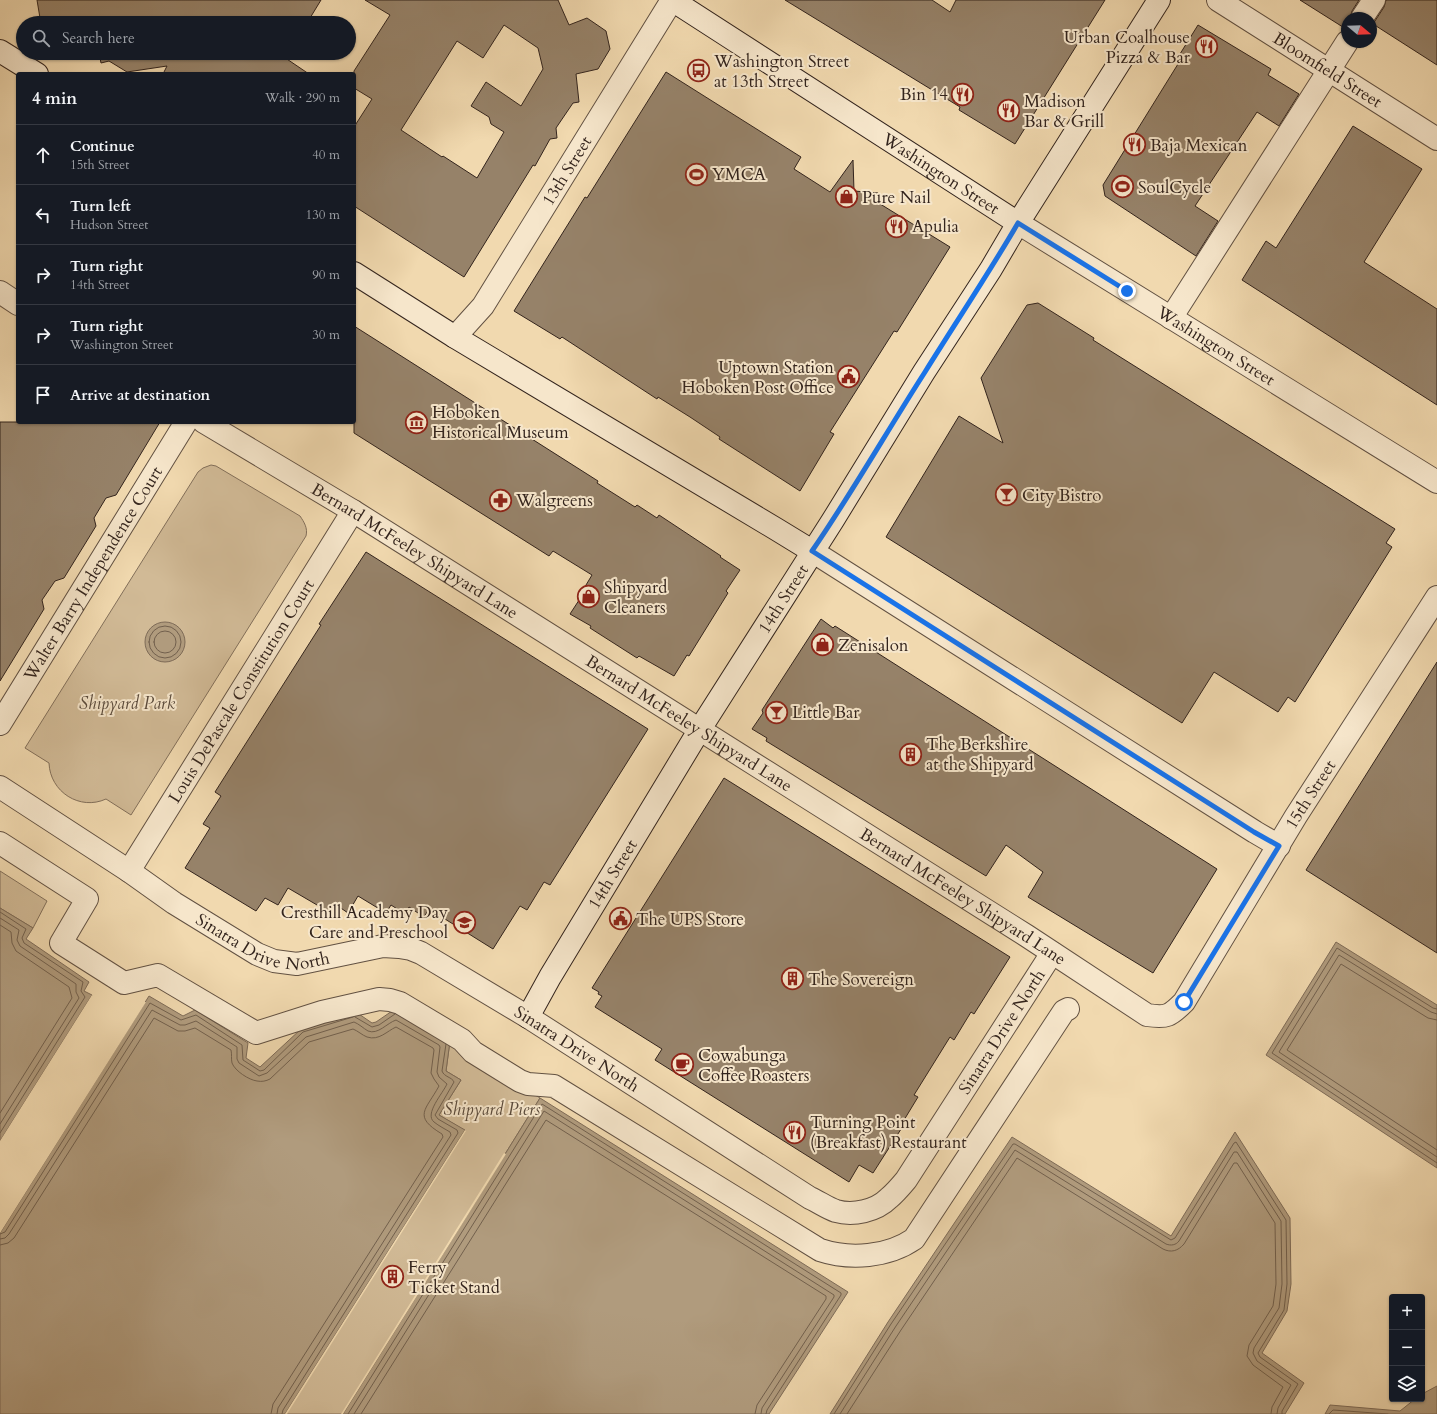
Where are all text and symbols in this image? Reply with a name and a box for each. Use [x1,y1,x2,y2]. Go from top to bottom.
north arrow [1341,12,1377,48]
search box [16,16,356,60]
place label: Urban Coalhouse Pizza & Bar [1064,26,1191,69]
street label: Bloomfield Street [1269,26,1387,113]
icon: search [30,27,52,49]
text: Search here [62,28,135,48]
restaurant icon: Urban Coalhouse Pizza & Bar [1193,34,1219,60]
place label: Washington Street at 13th Street [713,50,849,93]
bus stop icon: Washington Street at 13th Street [685,58,711,84]
restaurant icon: Bin 14 [950,81,976,107]
place label: Bin 14 [900,83,948,106]
text: 4 min [32,87,77,110]
text: Walk · 290 m [265,89,340,107]
place label: Madison Bar & Grill [1024,90,1105,133]
restaurant icon: Madison Bar & Grill [996,98,1022,124]
street label: Washington Street [877,127,1004,220]
street label: 13th Street [536,131,597,210]
restaurant icon: Baja Mexican [1122,132,1148,158]
place label: Baja Mexican [1150,134,1248,157]
text: Continue [70,136,135,156]
icon: ahead [32,144,54,166]
text: 40 m [312,146,340,164]
text: 15th Street [70,156,129,174]
sports icon: YMCA [683,161,709,187]
place label: YMCA [712,163,767,186]
sports icon: SoulCycle [1109,174,1135,200]
place label: SoulCycle [1138,176,1211,199]
shop icon: Pure Nail [834,184,860,210]
place label: Pure Nail [862,186,931,209]
text: Turn left [70,196,131,216]
icon: left [32,204,54,226]
text: 130 m [306,206,340,224]
restaurant icon: Apulia [884,213,910,239]
place label: Apulia [912,215,960,238]
text: Hudson Street [70,216,148,234]
text: Turn right [70,256,143,276]
icon: right [32,264,54,286]
text: 90 m [312,266,340,284]
text: 14th Street [70,276,129,294]
route end [1118,282,1136,300]
street label: Washington Street [1152,300,1280,391]
text: Turn right [70,316,143,336]
icon: right [32,324,54,346]
text: 30 m [312,326,340,344]
text: Washington Street [70,336,173,354]
place label: Uptown Station Hoboken Post Office [682,356,834,399]
public building icon: Uptown Station Hoboken Post Office [836,364,862,390]
icon: arrive [32,384,54,406]
text: Arrive at destination [70,385,210,405]
place label: Hoboken Historical Museum [432,401,569,444]
museum icon: Hoboken Historical Museum [403,409,429,435]
street label: Walter Barry Independence Court [18,461,168,686]
street label: Bernard McFeeley Shipyard Lane [307,477,523,624]
bar icon: City Bistro [993,482,1019,508]
place label: City Bistro [1022,484,1101,507]
pharmacy icon: Walgreens [487,487,513,513]
place label: Walgreens [515,489,593,512]
street label: 14th Street [752,559,814,638]
street label: Louis DePascale Constitution Court [163,574,320,807]
place label: Shipyard Cleaners [604,576,667,619]
shop icon: Shipyard Cleaners [576,584,602,610]
shop icon: Zenisalon [810,632,836,658]
place label: Zenisalon [838,634,909,657]
street label: Bernard McFeeley Shipyard Lane [582,649,797,797]
park label: Shipyard Park [79,692,176,715]
bar icon: Little Bar [764,699,790,725]
place label: Little Bar [792,701,860,724]
place label: The Berkshire at the Shipyard [926,733,1034,776]
building icon: The Berkshire at the Shipyard [898,741,924,767]
street label: 15th Street [1280,755,1341,833]
street label: Bernard McFeeley Shipyard Lane [856,822,1071,970]
street label: 14th Street [582,834,643,913]
place label: Cresthill Academy Day Care and Preschool [281,901,449,944]
public building icon: The UPS Store [608,906,634,932]
street label: Sinatra Drive North [192,908,332,976]
place label: The UPS Store [636,908,744,931]
school or university icon: Cresthill Academy Day Care and Preschool [451,909,477,935]
street label: Sinatra Drive North [953,964,1050,1098]
building icon: The Sovereign [779,966,805,992]
place label: The Sovereign [808,968,914,991]
route start [1175,993,1193,1011]
street label: Sinatra Drive North [510,1000,645,1097]
place label: Cowabunga Coffee Roasters [698,1044,810,1087]
cafe icon: Cowabunga Coffee Roasters [670,1052,696,1078]
park label: Shipyard Piers [443,1098,541,1121]
place label: Turning Point (Breakfast) Restaurant [810,1111,967,1154]
restaurant icon: Turning Point (Breakfast) Restaurant [781,1119,807,1145]
place label: Ferry Ticket Stand [408,1256,500,1299]
building icon: Ferry Ticket Stand [379,1264,405,1290]
map controls [1389,1294,1425,1402]
button: + [1389,1294,1425,1330]
button: − [1389,1330,1425,1366]
button: layers [1389,1366,1425,1402]

